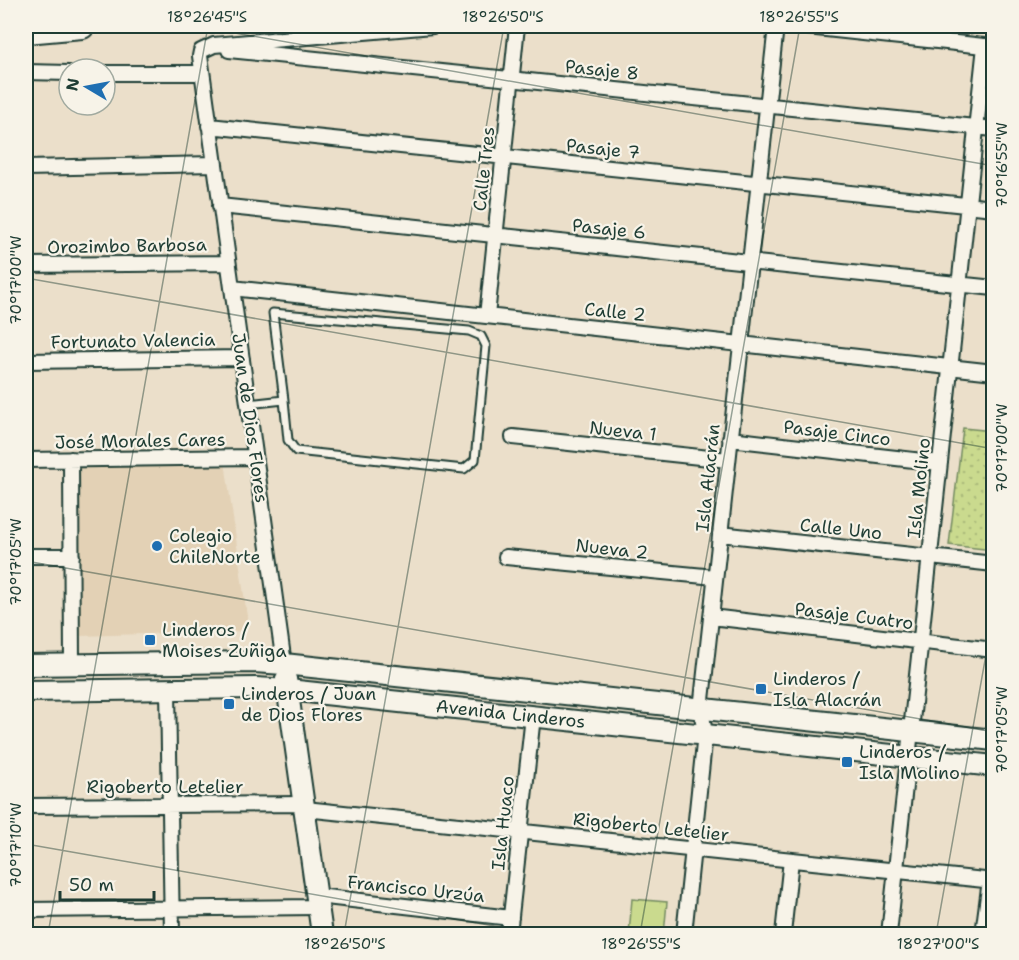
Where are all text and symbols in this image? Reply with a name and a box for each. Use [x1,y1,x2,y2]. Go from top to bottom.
text: 18°26'45"S [167,7,247,27]
text: 18°26'50"S [462,7,544,27]
text: 18°26'55"S [759,7,839,27]
street label: Pasaje 8 [564,54,640,86]
north arrow [57,57,117,117]
text: N [61,76,84,93]
text: 70°16'55"W [992,122,1012,208]
street label: Calle Tres [468,126,500,212]
street label: Pasaje 7 [565,133,641,165]
street label: Pasaje 6 [571,213,647,245]
street label: Orozimbo Barbosa [47,233,207,259]
text: 70°17'00"W [6,235,26,325]
street label: Calle 2 [583,297,647,327]
street label: Fortunato Valencia [51,328,215,354]
street label: Juan de Dios Flores [226,332,274,504]
text: 70°17'00"W [992,403,1012,493]
street label: Pasaje Cinco [782,415,892,451]
street label: Nueva 1 [588,416,658,446]
street label: Isla Alacrán [690,423,726,533]
street label: José Morales Cares [54,428,226,454]
street label: Isla Molino [902,437,936,539]
street label: Calle Uno [799,513,883,545]
text: 70°17'05"W [6,518,26,606]
place label: Colegio ChileNorte [169,524,261,569]
street label: Nueva 2 [574,533,650,565]
marker: Colegio ChileNorte [150,539,164,553]
street label: Pasaje Cuatro [793,597,915,635]
place label: Linderos / Moises Zuñiga [162,618,287,663]
marker: Linderos / Moises Zuñiga [143,633,157,647]
place label: Linderos / Isla Alacrán [773,667,882,712]
place label: Linderos / Juan de Dios Flores [241,682,376,727]
marker: Linderos / Isla Alacrán [754,682,768,696]
text: 70°17'05"W [992,686,1012,774]
street label: Avenida Linderos [435,694,587,734]
marker: Linderos / Juan de Dios Flores [222,697,236,711]
place label: Linderos / Isla Molino [859,740,960,785]
marker: Linderos / Isla Molino [840,755,854,769]
street label: Rigoberto Letelier [87,775,243,799]
street label: Isla Huaco [486,775,520,871]
text: 70°17'10"W [6,802,26,888]
street label: Rigoberto Letelier [572,807,730,847]
scale bar [60,864,154,902]
street label: Francisco Urzúa [346,870,486,908]
text: 50 m [69,873,114,897]
text: 18°26'50"S [304,934,386,954]
text: 18°26'55"S [601,934,681,954]
text: 18°27'00"S [897,934,979,954]

